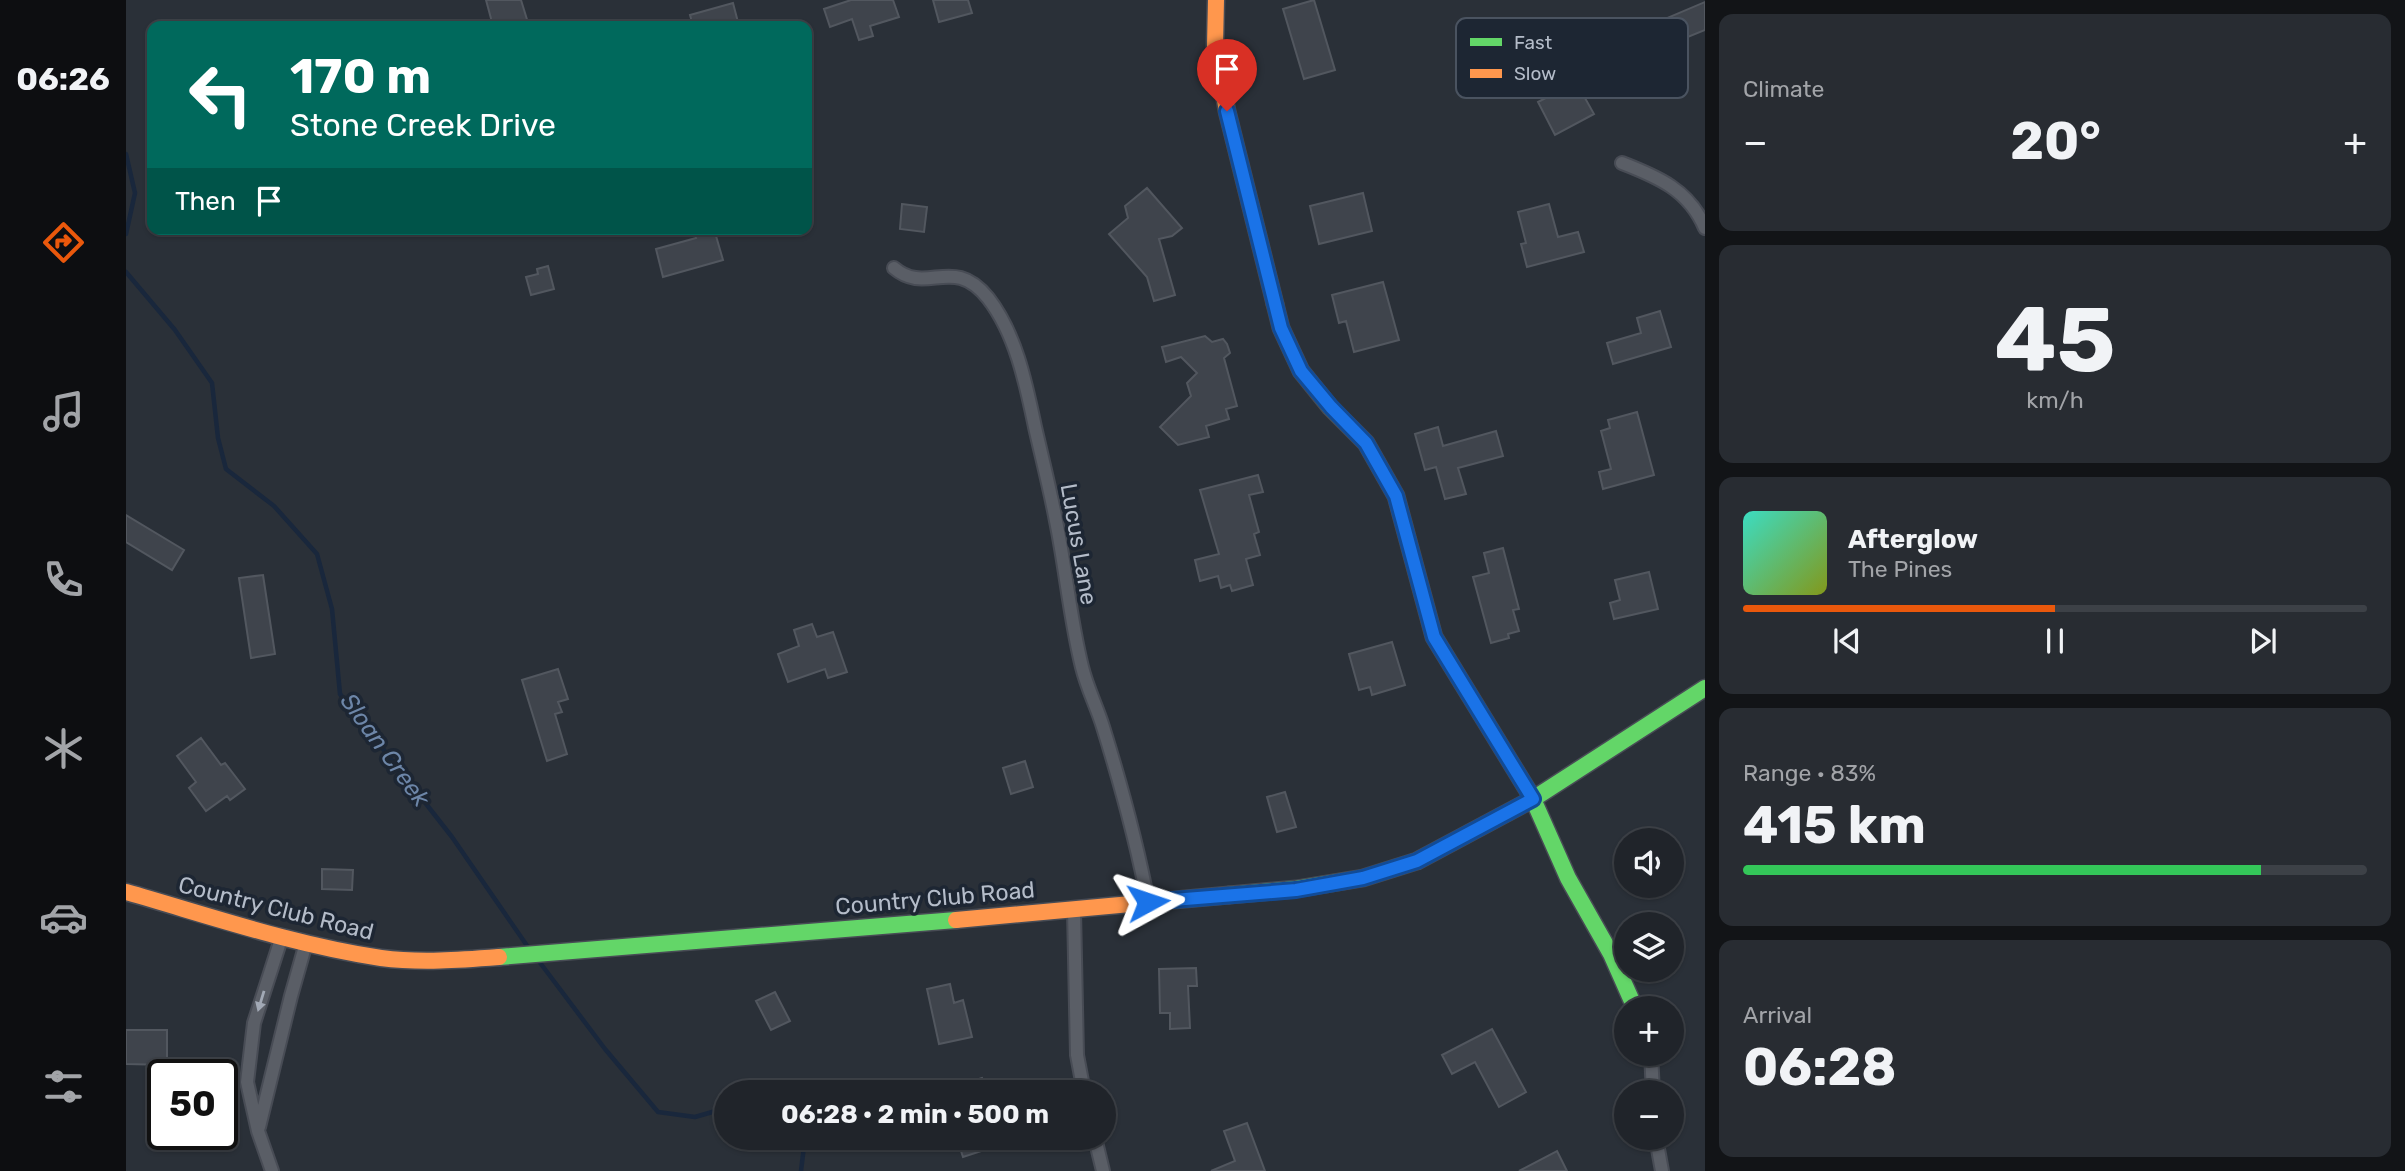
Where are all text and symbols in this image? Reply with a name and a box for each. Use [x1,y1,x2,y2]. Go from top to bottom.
legend [1456,18,1688,98]
text: Fast [1514,31,1553,54]
pin [1197,39,1257,111]
text: 170 m [290,47,431,105]
icon: left [175,49,266,140]
icon: arrive [1208,50,1246,88]
text: 06:26 [16,60,110,98]
text: Slow [1514,62,1556,85]
text: Climate [1743,75,1824,103]
text: Stone Creek Drive [290,106,556,144]
text: 20° [2010,110,2101,172]
text: − [1743,119,1768,165]
text: + [2343,119,2367,165]
icon: arrive [250,182,288,220]
text: Then [175,186,236,217]
icon: directions [39,218,88,267]
text: 45 [1995,286,2115,394]
text: km/h [2026,386,2084,414]
icon: music [39,387,88,436]
street label: Lucus Lane [1055,481,1103,607]
text: Afterglow [1848,524,1978,555]
icon: phone [39,555,88,604]
text: The Pines [1848,555,1952,583]
icon: previous [1828,622,1866,660]
icon: pause [2036,622,2074,660]
icon: next [2244,622,2282,660]
water label: Sloan Creek [335,688,436,813]
icon: climate [39,724,88,773]
text: Range · 83% [1743,759,1876,787]
text: 415 km [1743,794,1926,856]
map controls [1614,828,1684,1150]
button: sound [1614,828,1684,898]
position arrow [1111,865,1185,939]
street label: Country Club Road [176,870,376,946]
street label: Country Club Road [834,875,1036,921]
icon: car [39,893,88,942]
button: layers [1614,912,1684,982]
one-way arrow [256,991,266,1012]
button: + [1614,996,1684,1066]
text: Arrival [1743,1001,1812,1029]
text: 06:28 [1743,1036,1896,1098]
speed limit sign: 50 [147,1059,238,1150]
icon: filters [39,1062,88,1111]
button: − [1614,1080,1684,1150]
text: 06:28 · 2 min · 500 m [781,1099,1049,1130]

